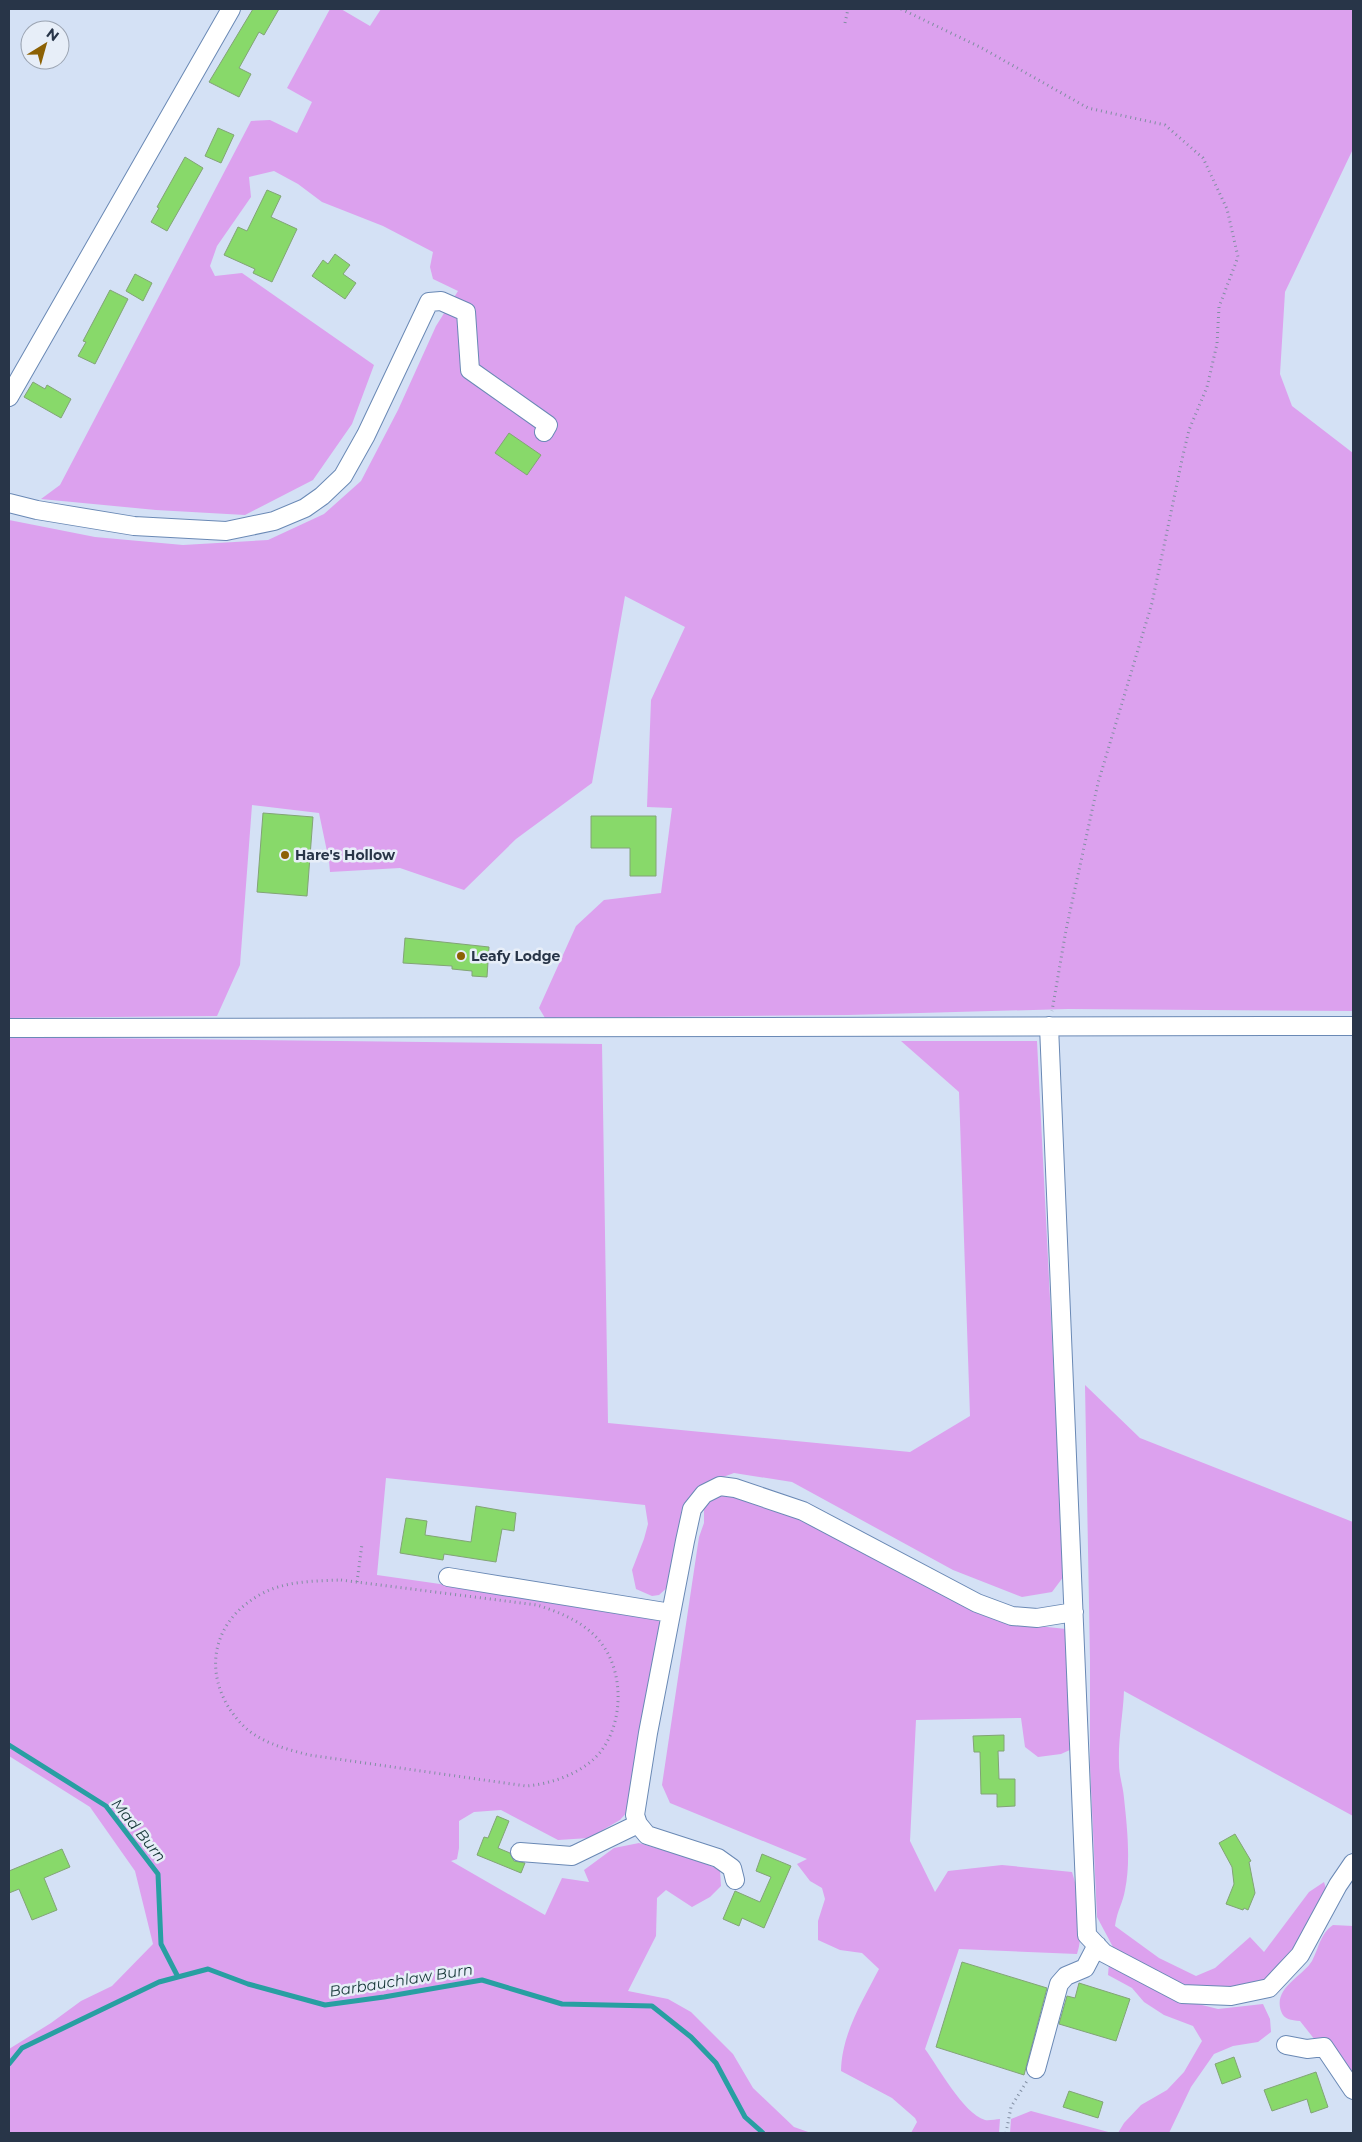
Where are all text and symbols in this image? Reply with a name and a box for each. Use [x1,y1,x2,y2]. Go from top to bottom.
north arrow [20,20,70,70]
text: N [43,24,63,45]
place label: Hare's Hollow [295,846,396,864]
marker: Hare's Hollow [279,849,291,861]
place label: Leafy Lodge [471,947,560,965]
marker: Leafy Lodge [455,950,467,962]
water label: Mad Burn [108,1794,170,1866]
water label: Barbauchlaw Burn [328,1959,474,2001]

